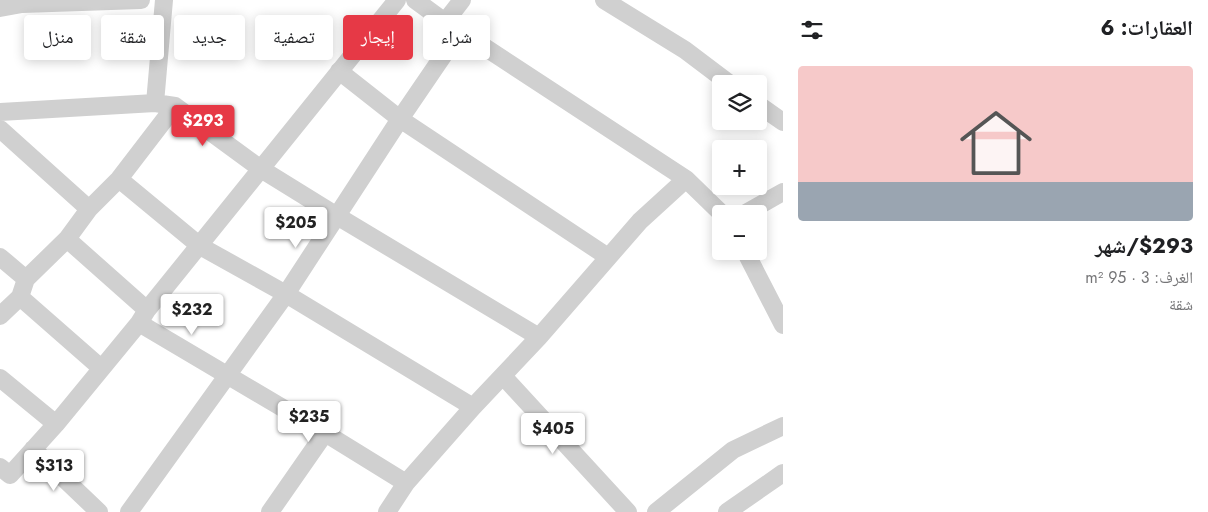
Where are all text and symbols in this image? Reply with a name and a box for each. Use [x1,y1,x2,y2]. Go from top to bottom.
text: العقارات: 6 [1100,13,1193,43]
chip: منزل [24,15,91,60]
chip: شقة [101,15,164,60]
chip: جديد [174,15,245,60]
chip: تصفية [255,15,333,60]
chip: إيجار [343,15,413,60]
chip: شراء [423,15,490,60]
icon: filters [798,16,826,44]
map controls [712,75,767,260]
button: layers [712,75,767,130]
icon: home [951,98,1041,188]
pin: $293 [173,104,233,147]
text: $293 [182,109,224,132]
button: + [712,140,767,195]
button: − [712,205,767,260]
pin: $205 [266,206,326,249]
text: $205 [275,211,317,234]
text: $293/شهر [1095,231,1193,261]
text: الغرف: 3 · 95 m² [1085,266,1193,289]
text: شقة [1169,293,1193,316]
pin: $232 [162,294,222,336]
text: $232 [172,298,212,321]
pin: $235 [279,400,339,443]
text: $235 [289,405,329,428]
pin: $405 [523,412,583,455]
text: $405 [532,417,574,440]
pin: $313 [24,450,84,492]
text: $313 [35,454,73,477]

